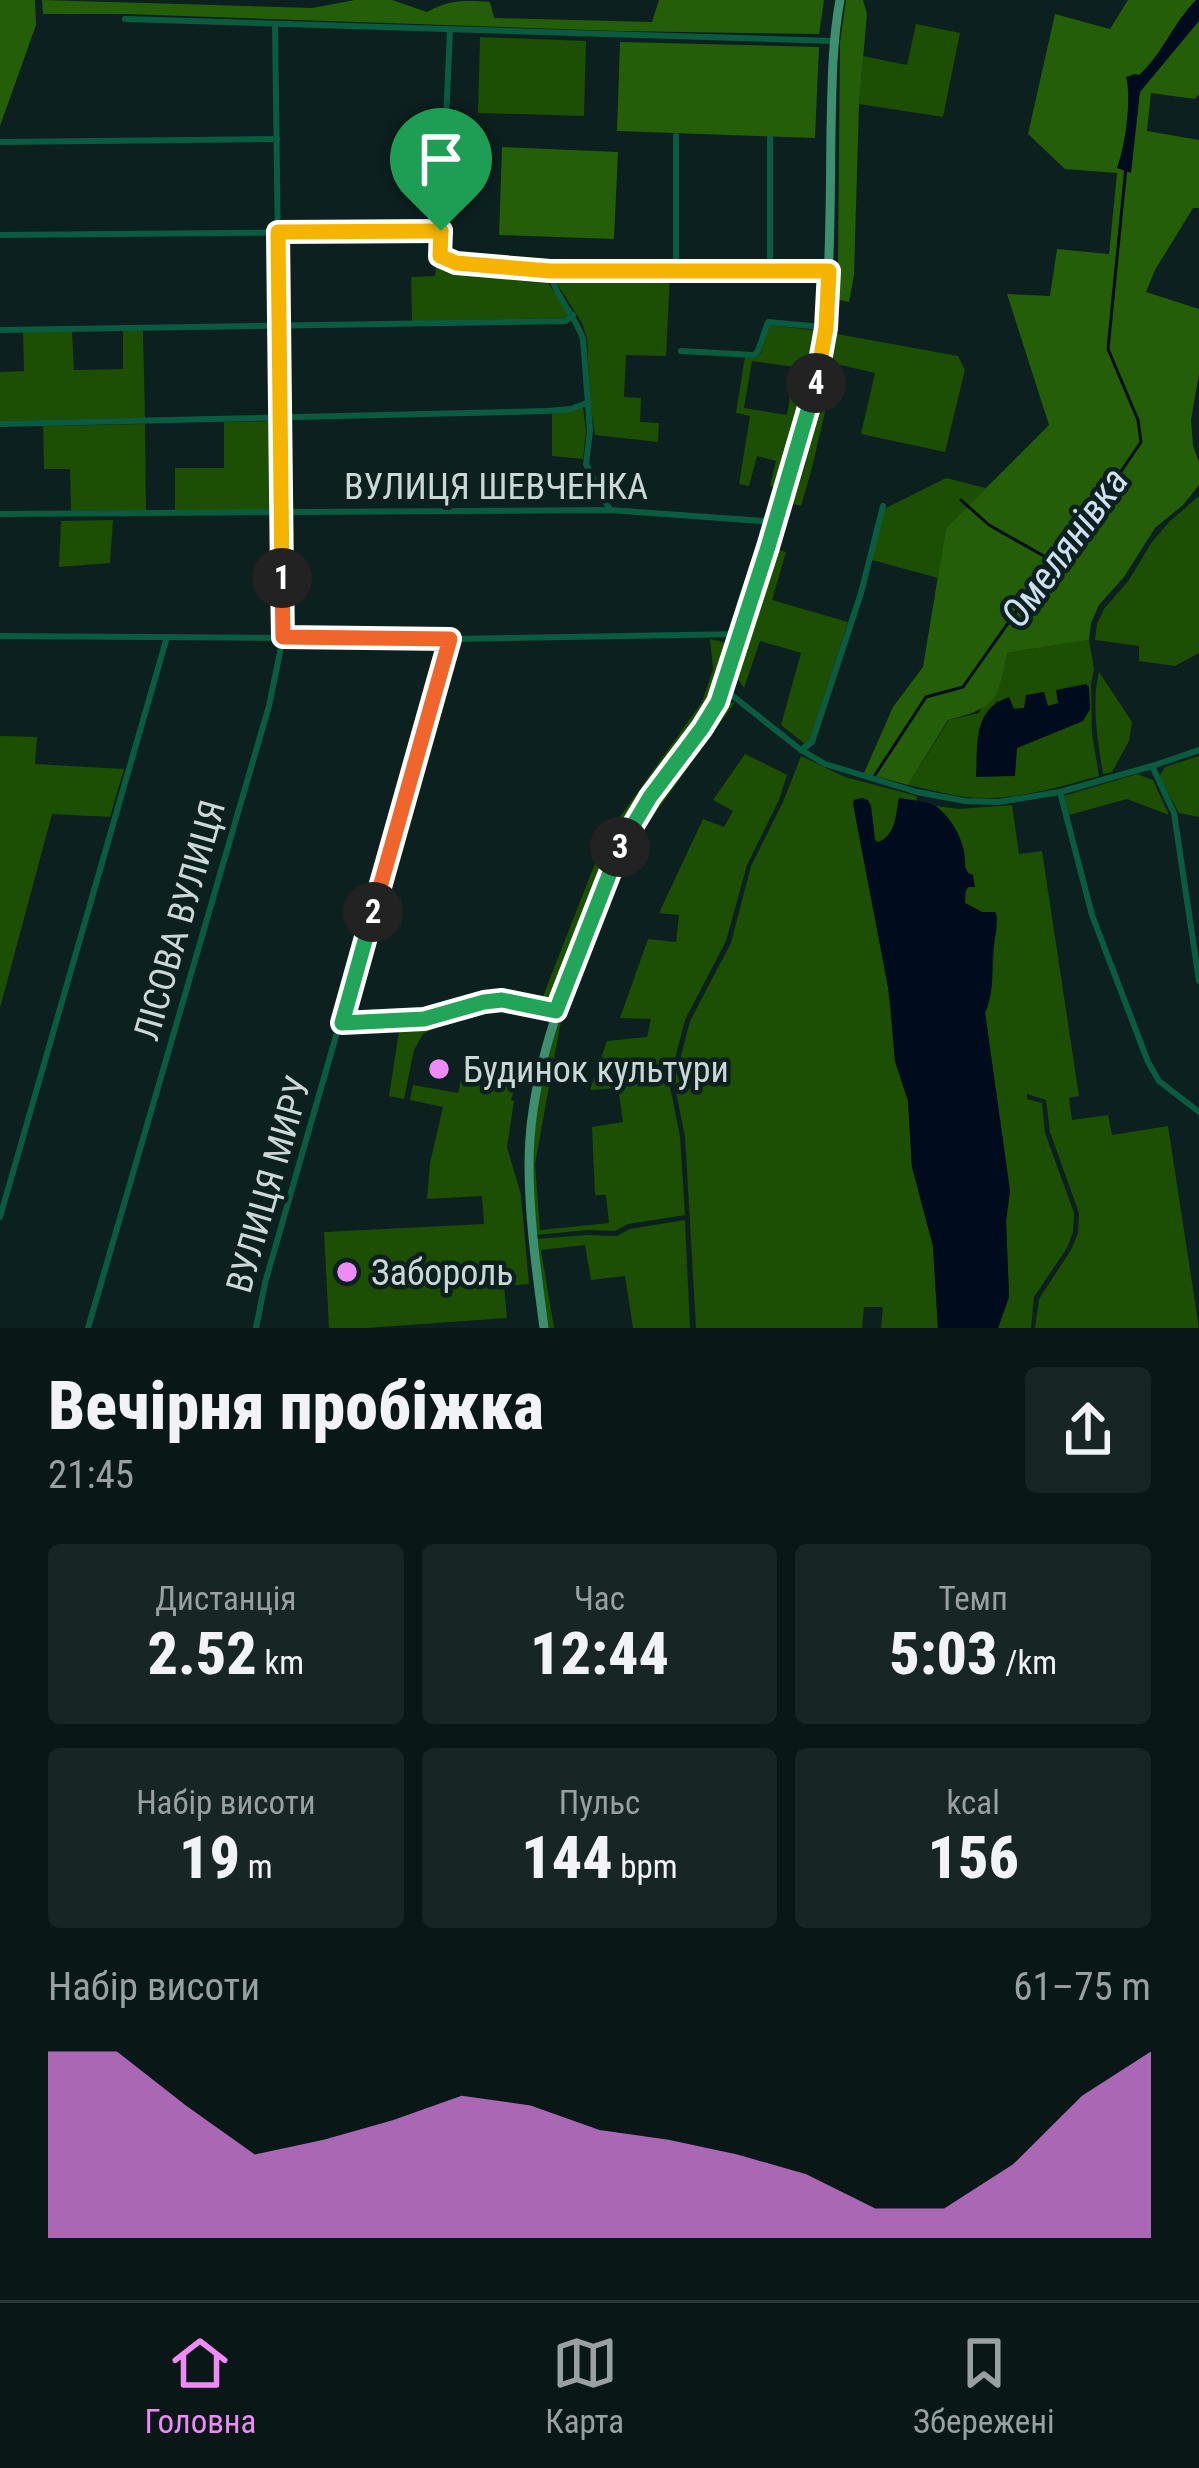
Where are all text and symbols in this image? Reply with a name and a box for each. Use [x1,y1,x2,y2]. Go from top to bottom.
pin [390,108,492,231]
icon: arrive [408,126,474,192]
pin: 4 [786,353,846,413]
text: 4 [808,363,824,402]
water label: Омелянівка [992,459,1138,636]
street label: ВУЛИЦЯ ШЕВЧЕНКА [344,466,648,508]
pin: 1 [252,548,312,608]
text: 1 [274,558,290,597]
street label: ЛІСОВА ВУЛИЦЯ [126,795,234,1045]
pin: 3 [590,817,650,877]
text: 3 [612,827,628,866]
pin: 2 [343,882,403,942]
text: 2 [365,892,381,931]
place label: Будинок культури [463,1049,729,1091]
marker: Будинок культури [426,1056,452,1082]
street label: ВУЛИЦЯ МИРУ [218,1071,320,1297]
place label: Забороль [371,1252,514,1294]
marker: Забороль [334,1259,360,1285]
button: share [1025,1367,1151,1493]
text: Вечірня пробіжка [48,1368,544,1445]
text: 21:45 [48,1452,134,1498]
text: Дистанція [155,1579,296,1618]
text: Час [574,1579,625,1618]
text: Темп [939,1579,1008,1618]
text: 2.52 [148,1618,257,1689]
text: 12:44 [530,1618,669,1689]
text: 5:03 [889,1618,998,1689]
text: km [257,1643,304,1682]
text: /km [998,1643,1057,1682]
text: Набір висоти [136,1783,316,1822]
text: Пульс [559,1783,640,1822]
text: kcal [947,1783,1000,1822]
text: 19 [179,1822,240,1893]
text: 144 [521,1822,613,1893]
text: 156 [927,1822,1019,1893]
text: m [240,1847,273,1886]
text: bpm [613,1847,678,1886]
text: Набір висоти [48,1964,260,2010]
text: 61–75 m [1013,1964,1151,2010]
tab: Головна [144,2330,256,2441]
tab: Карта [545,2330,624,2441]
tab: Збережені [913,2330,1055,2441]

